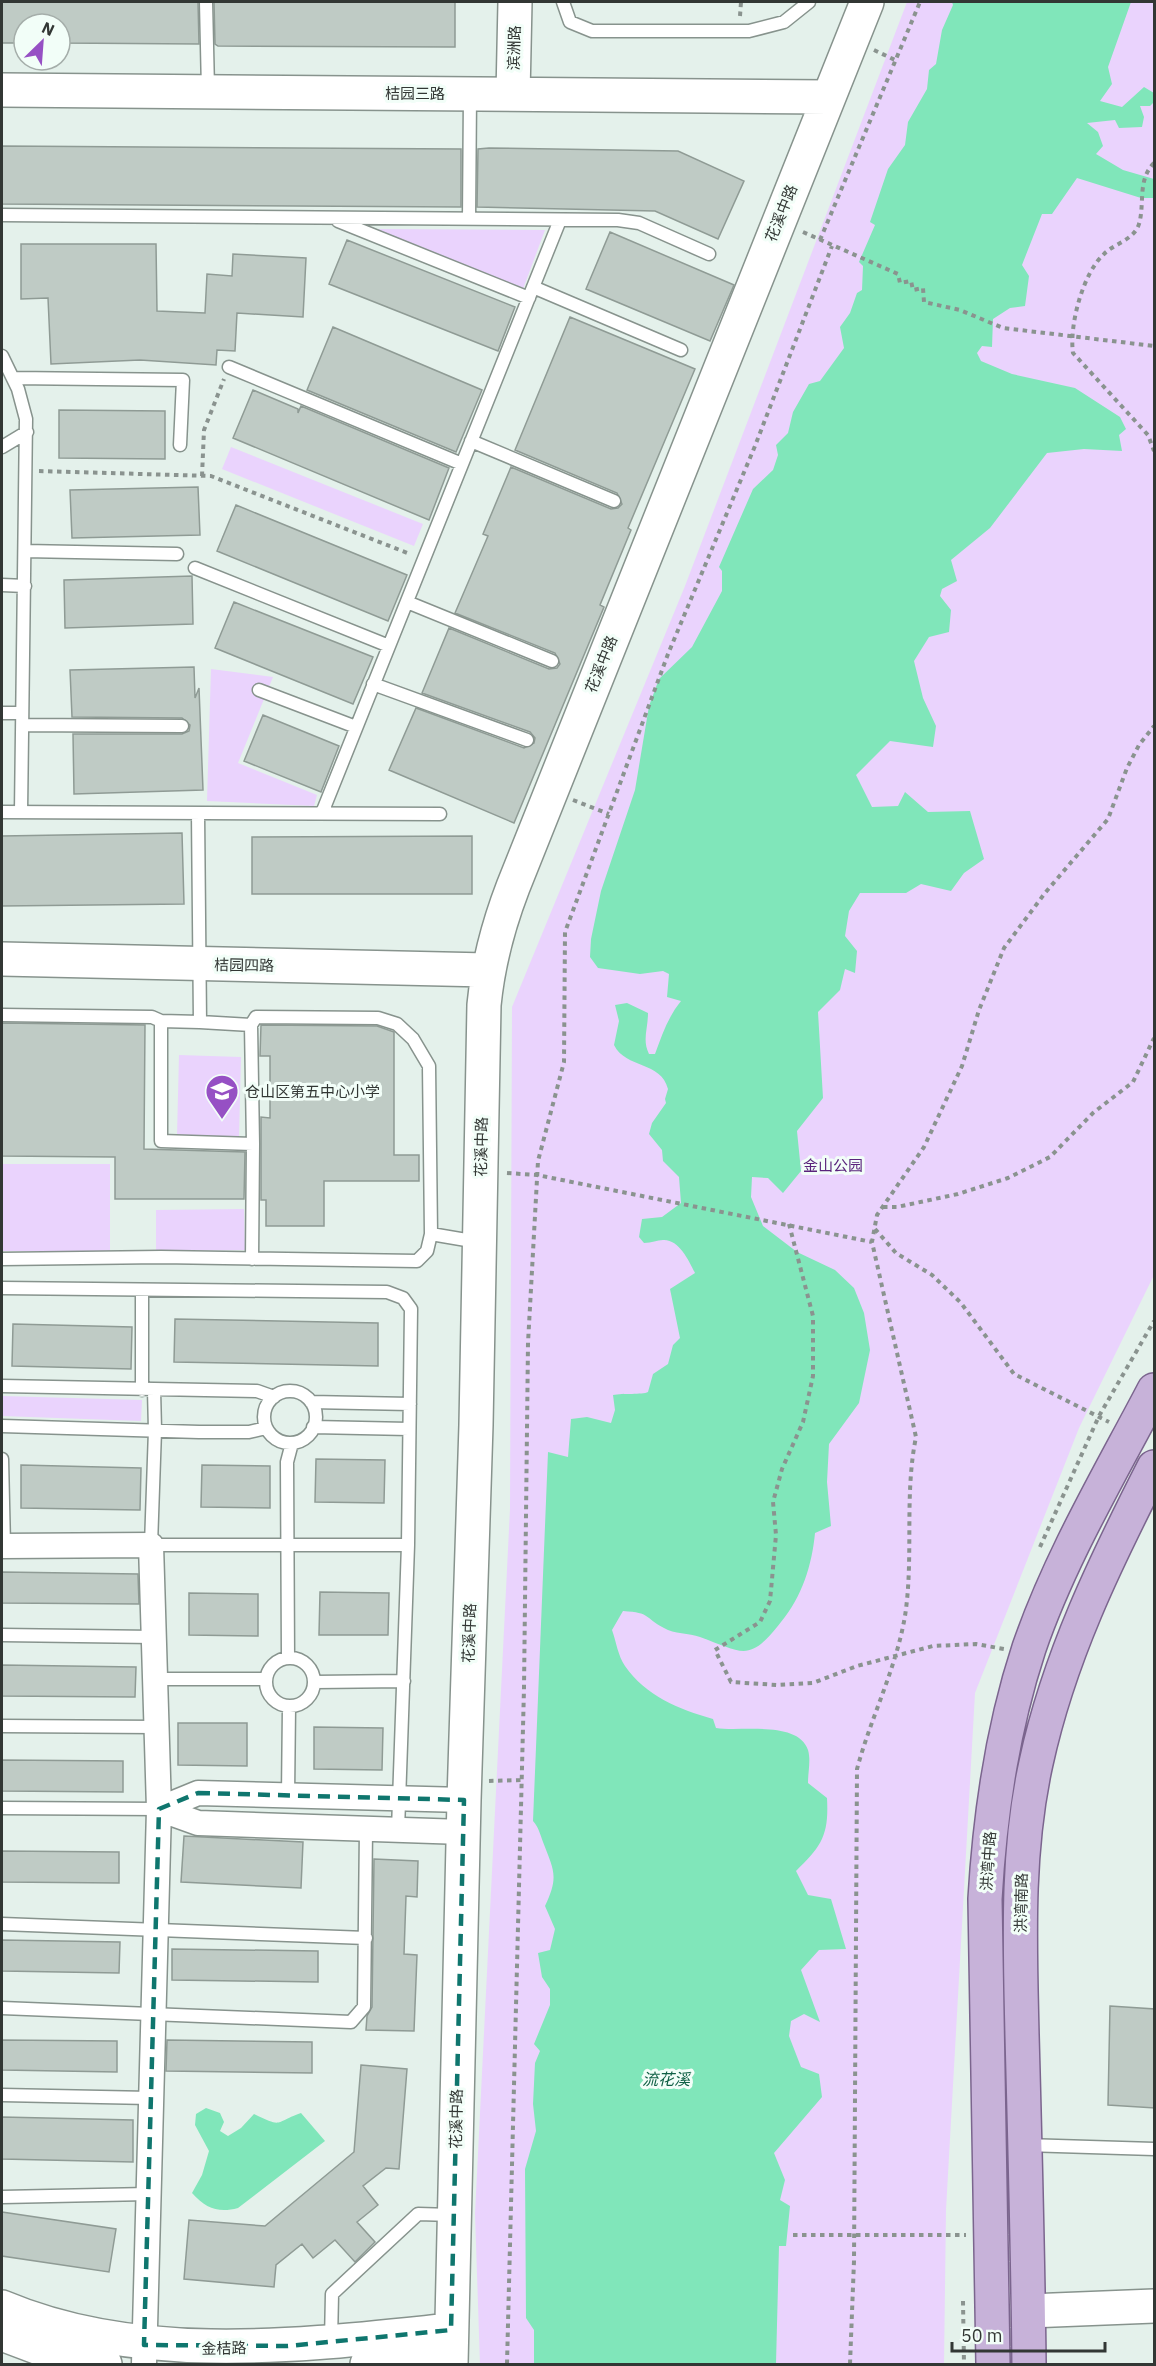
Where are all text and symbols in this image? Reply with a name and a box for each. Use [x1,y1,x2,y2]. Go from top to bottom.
north arrow [12,12,72,72]
text: N [39,17,58,40]
street label: 滨洲路 [504,25,524,71]
street label: 桔园三路 [385,84,445,103]
street label: 花溪中路 [761,182,801,244]
street label: 花溪中路 [581,633,621,695]
street label: 桔园四路 [214,955,274,975]
school or university icon: 仓山区第五中心小学 [204,1073,240,1120]
place label: 仓山区第五中心小学 [245,1082,380,1101]
street label: 花溪中路 [471,1117,491,1177]
park label: 金山公园 [803,1156,863,1175]
street label: 花溪中路 [458,1603,480,1663]
street label: 洪湾中路 [976,1830,1000,1892]
street label: 洪湾南路 [1011,1873,1031,1933]
water label: 流花溪 [642,2069,692,2089]
street label: 花溪中路 [446,2089,466,2149]
scale bar [952,2315,1105,2353]
text: 50 m [961,2324,1003,2347]
street label: 金桔路 [201,2338,247,2358]

